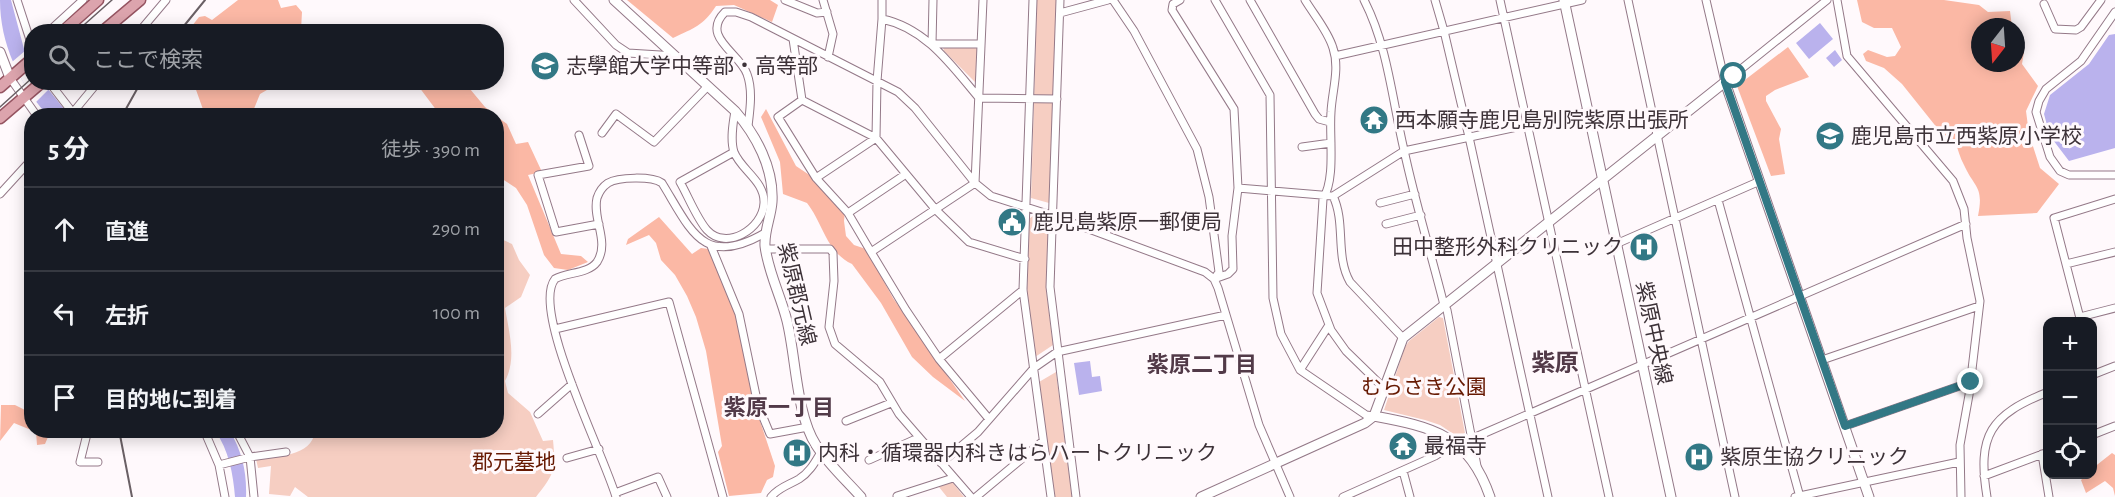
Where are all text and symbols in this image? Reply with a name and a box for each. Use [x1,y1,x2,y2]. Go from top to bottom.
north arrow [1971,18,2025,72]
search box [24,24,504,90]
icon: search [45,41,78,74]
text: ここで検索 [93,49,203,71]
school or university icon: 志學館大学中等部・高等部 [529,50,561,82]
place label: 志學館大学中等部・高等部 [566,55,818,77]
route start [1720,62,1746,88]
temple icon: 西本願寺鹿児島別院紫原出張所 [1358,104,1390,136]
place label: 西本願寺鹿児島別院紫原出張所 [1395,109,1689,131]
school or university icon: 鹿児島市立西紫原小学校 [1814,120,1846,152]
place label: 鹿児島市立西紫原小学校 [1851,125,2082,147]
text: 5 分 [48,137,89,163]
text: 徒歩 · 390 m [381,140,480,160]
public building icon: 鹿児島紫原一郵便局 [996,206,1028,238]
place label: 鹿児島紫原一郵便局 [1033,211,1222,233]
icon: ahead [48,213,81,246]
text: 290 m [432,219,480,239]
text: 直進 [105,221,149,243]
hospital icon: 田中整形外科クリニック [1628,231,1660,263]
place label: 田中整形外科クリニック [1392,236,1623,258]
street label: 紫原郡元線 [774,240,820,348]
street label: 紫原中央線 [1632,279,1676,387]
icon: left [48,297,81,330]
text: 100 m [433,303,480,323]
text: 左折 [105,305,149,327]
map controls [2043,317,2097,479]
button: + [2043,317,2097,371]
district label: 紫原 [1531,350,1579,376]
district label: 紫原二丁目 [1147,353,1257,376]
route end [1957,368,1983,394]
button: − [2043,371,2097,425]
park label: むらさき公園 [1361,377,1487,398]
icon: arrive [48,381,81,414]
text: 目的地に到着 [105,389,237,411]
district label: 紫原一丁目 [724,396,834,419]
button: locate [2043,425,2097,479]
temple icon: 最福寺 [1387,430,1419,462]
place label: 最福寺 [1424,435,1487,457]
hospital icon: 内科・循環器内科きはらハートクリニック [781,437,813,469]
hospital icon: 紫原生協クリニック [1683,441,1715,473]
place label: 内科・循環器内科きはらハートクリニック [818,442,1217,464]
place label: 紫原生協クリニック [1720,446,1909,468]
park label: 郡元墓地 [472,451,556,473]

